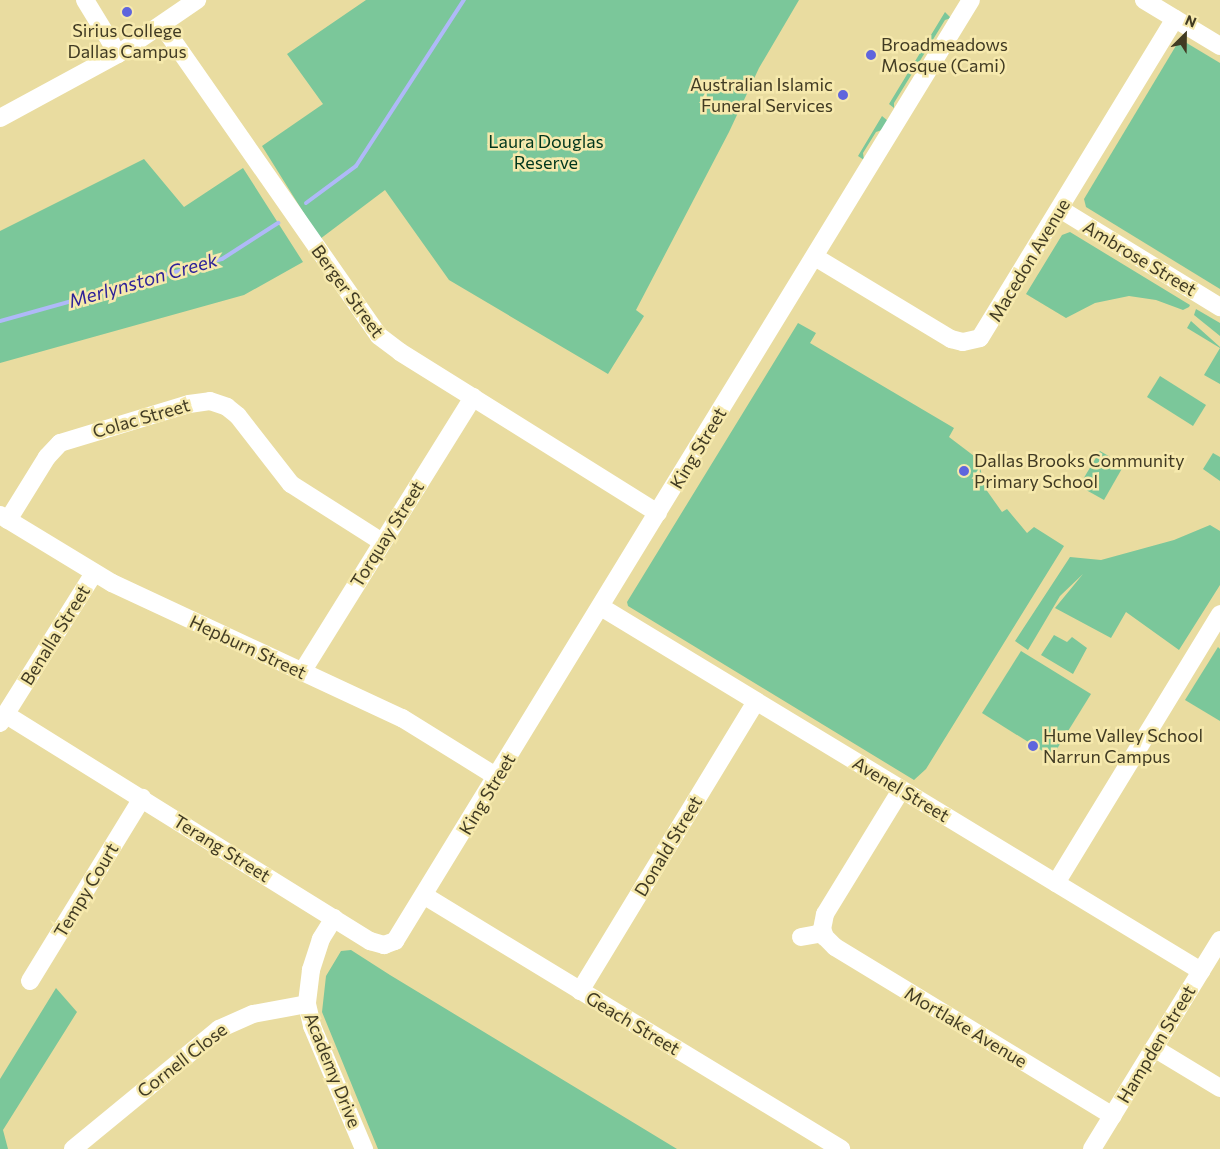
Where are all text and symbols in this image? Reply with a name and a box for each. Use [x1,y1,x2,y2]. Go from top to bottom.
marker: Sirius College Dallas Campus [121,6,133,18]
north arrow [1160,10,1210,60]
text: N [1183,11,1199,31]
place label: Sirius College Dallas Campus [67,20,187,62]
place label: Broadmeadows Mosque (Cami) [881,34,1008,76]
marker: Broadmeadows Mosque (Cami) [865,49,877,61]
place label: Australian Islamic Funeral Services [690,74,833,116]
marker: Australian Islamic Funeral Services [837,89,849,101]
park label: Laura Douglas Reserve [488,131,604,173]
street label: Macedon Avenue [984,195,1074,325]
street label: Ambrose Street [1079,216,1201,300]
street label: Berger Street [307,241,389,341]
water label: Merlynston Creek [66,248,220,312]
street label: Colac Street [90,394,192,442]
street label: King Street [665,403,731,493]
place label: Dallas Brooks Community Primary School [974,450,1184,492]
marker: Dallas Brooks Community Primary School [958,465,970,477]
street label: Torquay Street [346,477,428,591]
street label: Benalla Street [16,581,94,689]
street label: Hepburn Street [186,611,310,683]
place label: Hume Valley School Narrun Campus [1043,725,1203,768]
marker: Hume Valley School Narrun Campus [1027,740,1039,752]
street label: King Street [454,749,520,839]
street label: Avenel Street [849,752,953,826]
street label: Donald Street [630,792,706,900]
street label: Terang Street [169,810,275,886]
street label: Tempy Court [49,839,123,941]
street label: Hampden Street [1112,981,1200,1107]
street label: Mortlake Avenue [901,982,1031,1072]
street label: Geach Street [582,987,684,1059]
street label: Academy Drive [300,1009,366,1131]
street label: Cornell Close [133,1018,231,1102]

